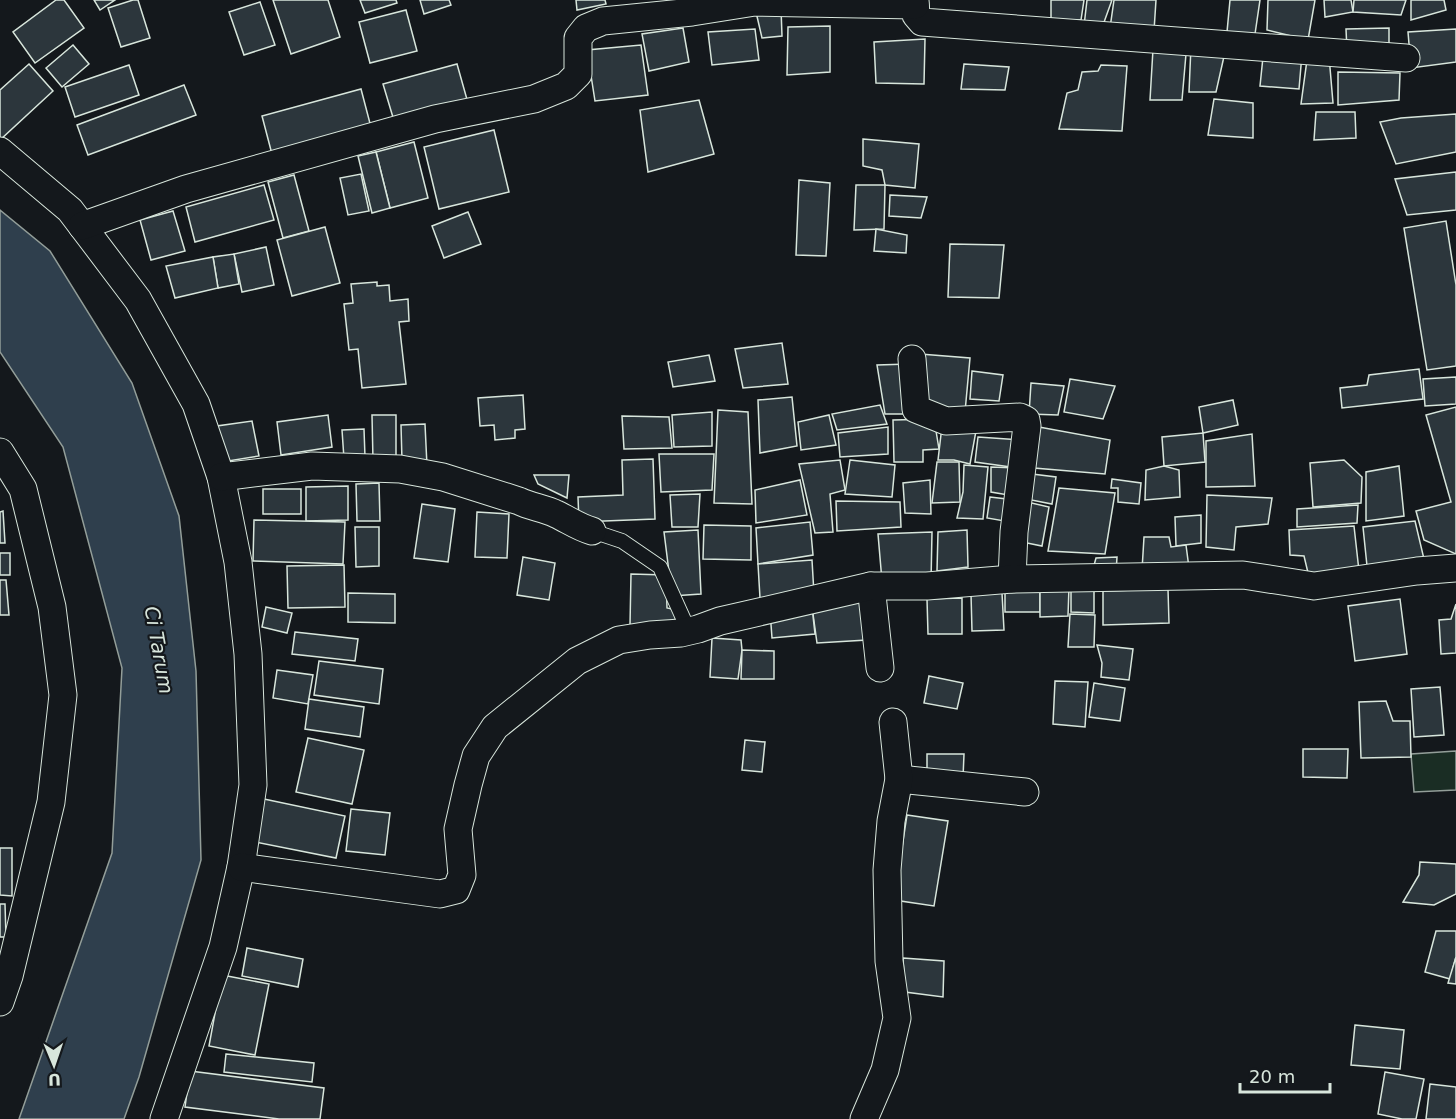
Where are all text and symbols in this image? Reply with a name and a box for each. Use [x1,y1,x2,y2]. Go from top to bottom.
water label: Ci Tarum [139,604,179,696]
north arrow [24,1035,84,1095]
scale bar [1240,1056,1330,1094]
text: 20 m [1249,1066,1295,1087]
text: U [48,1070,61,1089]

